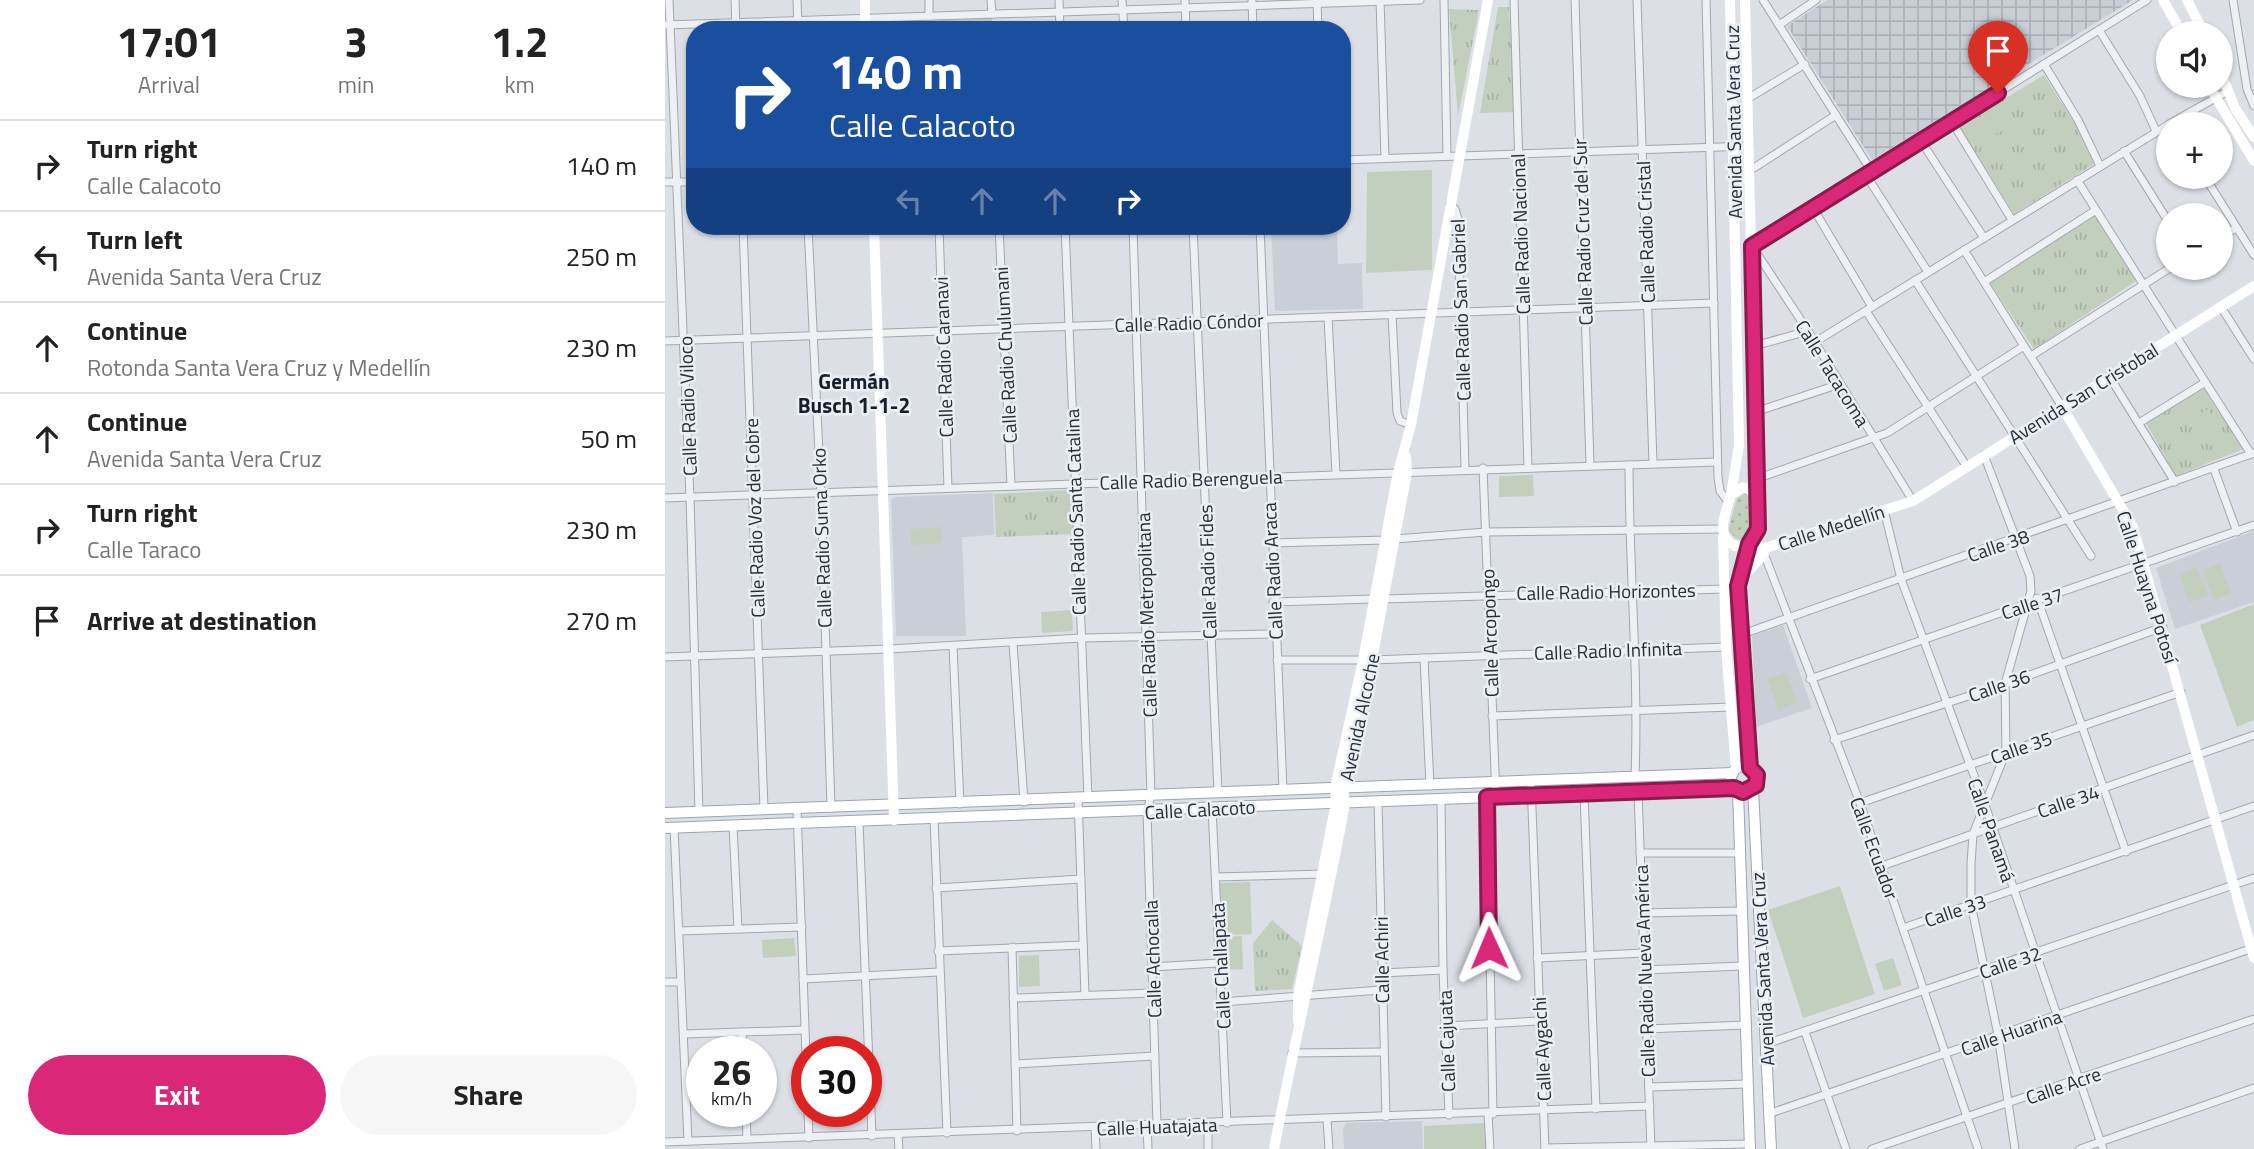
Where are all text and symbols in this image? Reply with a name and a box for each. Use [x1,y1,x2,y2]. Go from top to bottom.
text: 17:01 [116,9,221,73]
text: 3 [344,9,368,73]
text: 1.2 [491,9,549,73]
pin [1968,21,2028,93]
map controls [2156,21,2233,280]
button: sound [2156,21,2233,98]
street label: Avenida Santa Vera Cruz [1717,25,1749,219]
icon: arrive [1979,32,2017,70]
text: 140 m [829,33,963,108]
icon: right [714,49,805,140]
text: Arrival [138,67,200,102]
text: min [338,67,374,102]
text: km [505,67,535,102]
text: Calle Calacoto [829,101,1016,149]
button: + [2156,112,2233,189]
text: Turn right [87,129,198,168]
street label: Calle Radio Cruz del Sur [1564,138,1600,326]
text: 140 m [566,146,637,185]
icon: right [28,147,66,185]
street label: Calle Radio Nacional [1503,153,1537,315]
street label: Calle Radio Cristal [1628,160,1662,304]
text: Calle Calacoto [87,168,221,203]
icon: left [890,182,928,220]
icon: ahead [963,182,1001,220]
icon: ahead [1036,182,1074,220]
icon: right [1109,182,1147,220]
button: − [2156,203,2233,280]
street label: Calle Radio San Gabriel [1442,218,1478,402]
text: Turn left [87,220,182,259]
text: 250 m [566,237,637,276]
icon: left [28,238,66,276]
text: Avenida Santa Vera Cruz [87,259,322,294]
street label: Calle Radio Chulumani [986,266,1024,444]
street label: Calle Radio Caranavi [926,276,960,438]
street label: Calle Radio Cóndor [1114,305,1264,339]
text: Continue [87,311,187,350]
street label: Calle Tacacoma [1788,314,1878,433]
text: 230 m [566,328,637,367]
icon: ahead [28,329,66,367]
street label: Avenida San Cristobal [2002,335,2164,451]
street label: Calle Radio Viloco [670,336,704,476]
text: Rotonda Santa Vera Cruz y Medellín [87,350,431,385]
district label: Germán Busch 1-1-2 [798,365,910,421]
text: Continue [87,402,187,441]
street label: Calle Radio Santa Catalina [1057,408,1093,616]
street label: Calle Radio Voz del Cobre [736,418,772,618]
text: 50 m [580,419,637,458]
icon: ahead [28,420,66,458]
text: Avenida Santa Vera Cruz [87,441,322,476]
street label: Calle Radio Suma Orko [803,448,839,628]
street label: Calle Radio Berenguela [1099,461,1283,497]
text: Turn right [87,493,198,532]
street label: Calle Medellín [1774,496,1888,558]
street label: Calle Radio Araca [1254,501,1290,640]
street label: Calle Radio Fides [1190,504,1224,640]
street label: Calle Huayna Potosí [2110,507,2187,669]
text: 230 m [566,510,637,549]
icon: right [28,511,66,549]
street label: Calle Radio Metropolitana [1128,512,1164,718]
street label: Calle 38 [1963,521,2033,569]
text: Calle Taraco [87,532,201,567]
street label: Calle Arcopongo [1472,568,1506,698]
street label: Calle Radio Horizontes [1516,575,1696,607]
street label: Calle 37 [1997,579,2067,627]
text: Arrive at destination [87,601,317,640]
text: 270 m [566,601,637,640]
icon: arrive [28,602,66,640]
street label: Calle Radio Infinita [1534,633,1683,667]
street label: Avenida Alcoche [1331,651,1387,783]
street label: Calle 36 [1964,661,2034,709]
street label: Calle 35 [1986,723,2056,771]
street label: Calle Panamá [1961,774,2023,886]
street label: Calle 34 [2033,777,2103,825]
street label: Calle Calacoto [1144,792,1256,826]
street label: Calle Ecuador [1843,793,1907,904]
street label: Calle Radio Nueva América [1626,864,1662,1078]
street label: Avenida Santa Vera Cruz [1742,871,1782,1067]
street label: Calle 33 [1920,886,1990,934]
street label: Calle Achocalla [1135,899,1169,1019]
street label: Calle Challapata [1202,902,1238,1030]
position arrow [1452,911,1526,985]
street label: Calle Achiri [1366,916,1396,1004]
street label: Calle 32 [1975,938,2045,986]
street label: Calle Cajuata [1430,989,1462,1093]
street label: Calle Aygachi [1524,996,1558,1102]
street label: Calle Huarina [1956,1001,2066,1063]
speed limit sign: 30 [791,1036,882,1127]
text: 26 [712,1045,751,1099]
button: Exit [28,1055,326,1135]
button: Share [340,1055,637,1135]
street label: Calle Acre [2021,1059,2105,1111]
text: km/h [711,1085,752,1112]
street label: Calle Huatajata [1096,1109,1218,1143]

